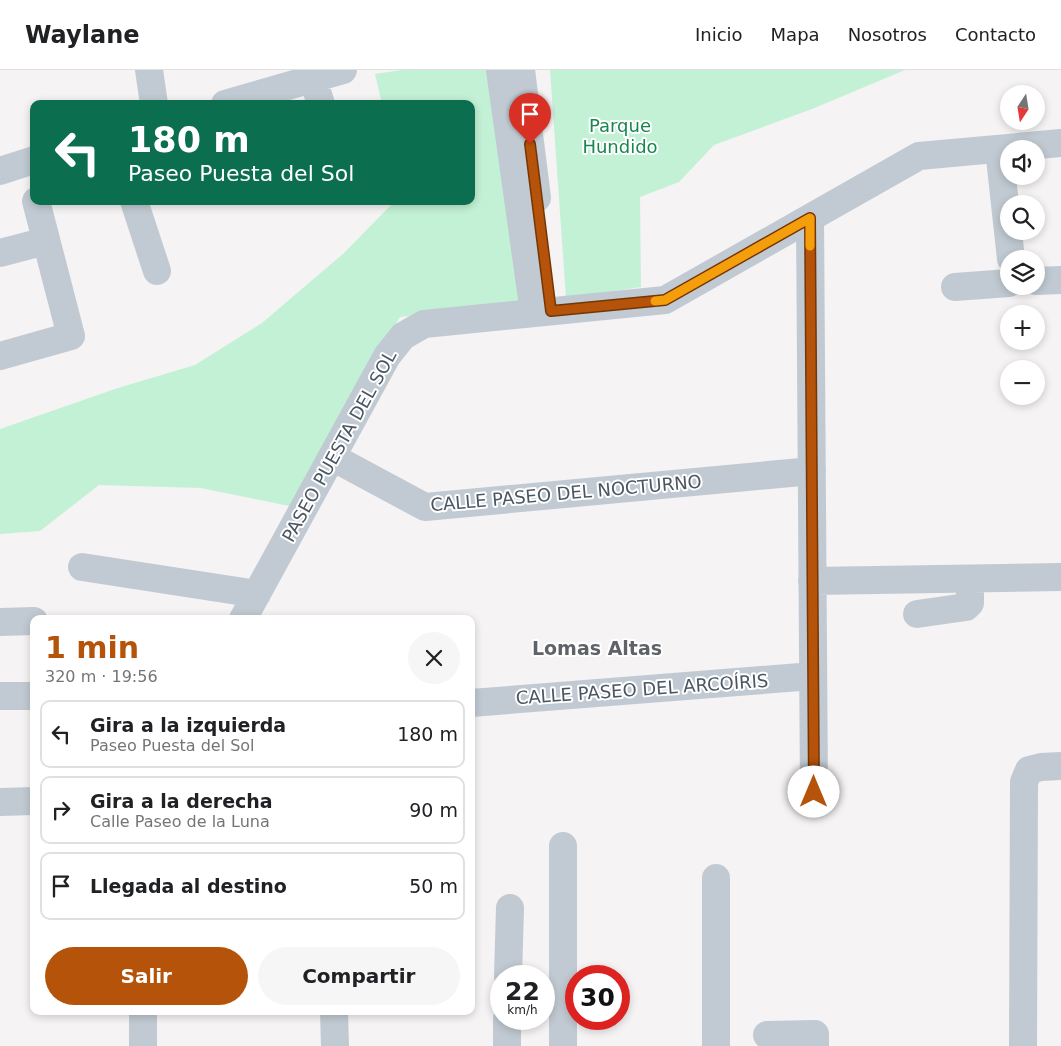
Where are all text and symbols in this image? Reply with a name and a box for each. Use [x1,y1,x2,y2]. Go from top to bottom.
text: Waylane [25,21,140,49]
text: Inicio [695,24,743,45]
text: Mapa [771,24,820,45]
text: Nosotros [848,24,927,45]
text: Contacto [955,24,1036,45]
north arrow [1000,85,1045,130]
map controls [1000,85,1045,405]
pin [509,93,551,144]
icon: arrive [516,100,544,128]
park label: Parque Hundido [582,115,658,157]
icon: left [45,120,110,185]
text: 180 m [128,120,250,160]
button: sound [1000,140,1045,185]
text: Paseo Puesta del Sol [128,161,354,186]
button: search [1000,195,1045,240]
button: layers [1000,250,1045,295]
button: + [1000,305,1045,350]
street label: PASEO PUESTA DEL SOL [278,347,400,545]
button: − [1000,360,1045,405]
street label: CALLE PASEO DEL NOCTURNO [429,471,703,515]
text: 1 min [45,630,139,665]
button: close [408,632,460,684]
district label: Lomas Altas [532,637,662,659]
text: 320 m · 19:56 [45,667,158,686]
street label: CALLE PASEO DEL ARCOÍRIS [515,670,769,708]
text: Gira a la izquierda [90,714,286,736]
icon: left [47,720,75,748]
text: 180 m [397,723,458,745]
text: Paseo Puesta del Sol [90,736,255,755]
position arrow [787,765,839,817]
text: Gira a la derecha [90,790,273,812]
icon: right [47,796,75,824]
text: 90 m [409,799,458,821]
text: Calle Paseo de la Luna [90,812,270,831]
icon: arrive [47,872,75,900]
text: Llegada al destino [90,875,287,897]
text: 50 m [409,875,458,897]
button: Salir [45,947,248,1005]
button: Compartir [258,947,460,1005]
speed limit sign: 30 [565,965,630,1030]
text: 22 [505,977,540,1006]
text: km/h [507,1003,538,1017]

